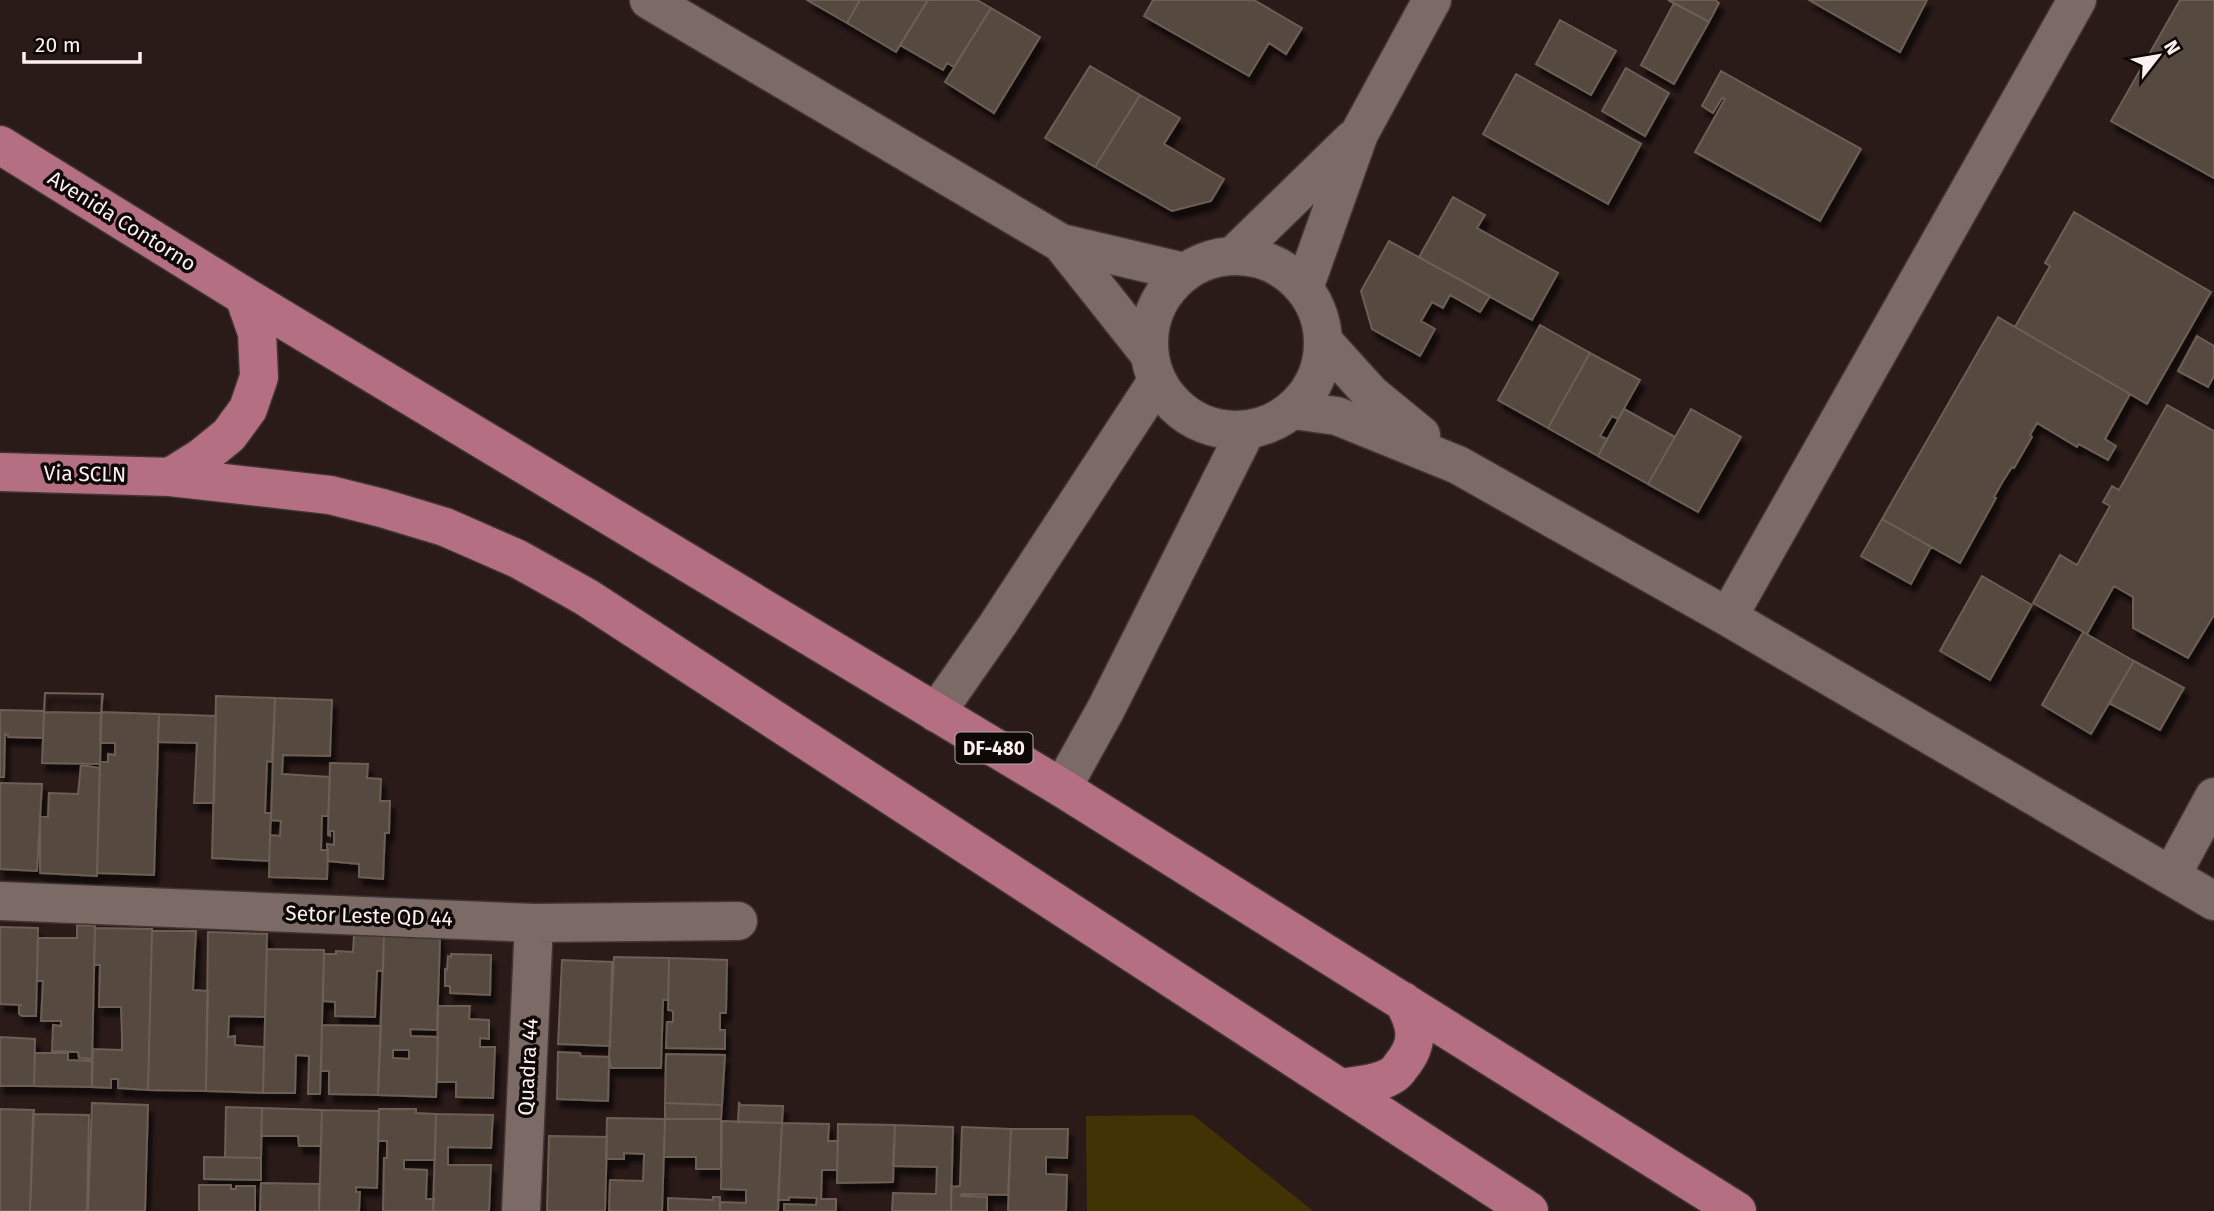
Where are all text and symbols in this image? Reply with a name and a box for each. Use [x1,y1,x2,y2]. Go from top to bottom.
scale bar [24,21,140,65]
north arrow [2123,21,2193,91]
text: 20 m [35,32,81,58]
text: N [2159,36,2185,59]
street label: Avenida Contorno [43,165,201,277]
street label: Via SCLN [43,460,127,488]
road number: DF-480 [956,733,1032,764]
street label: Setor Leste QD 44 [285,900,453,932]
street label: Quadra 44 [512,1018,544,1116]

